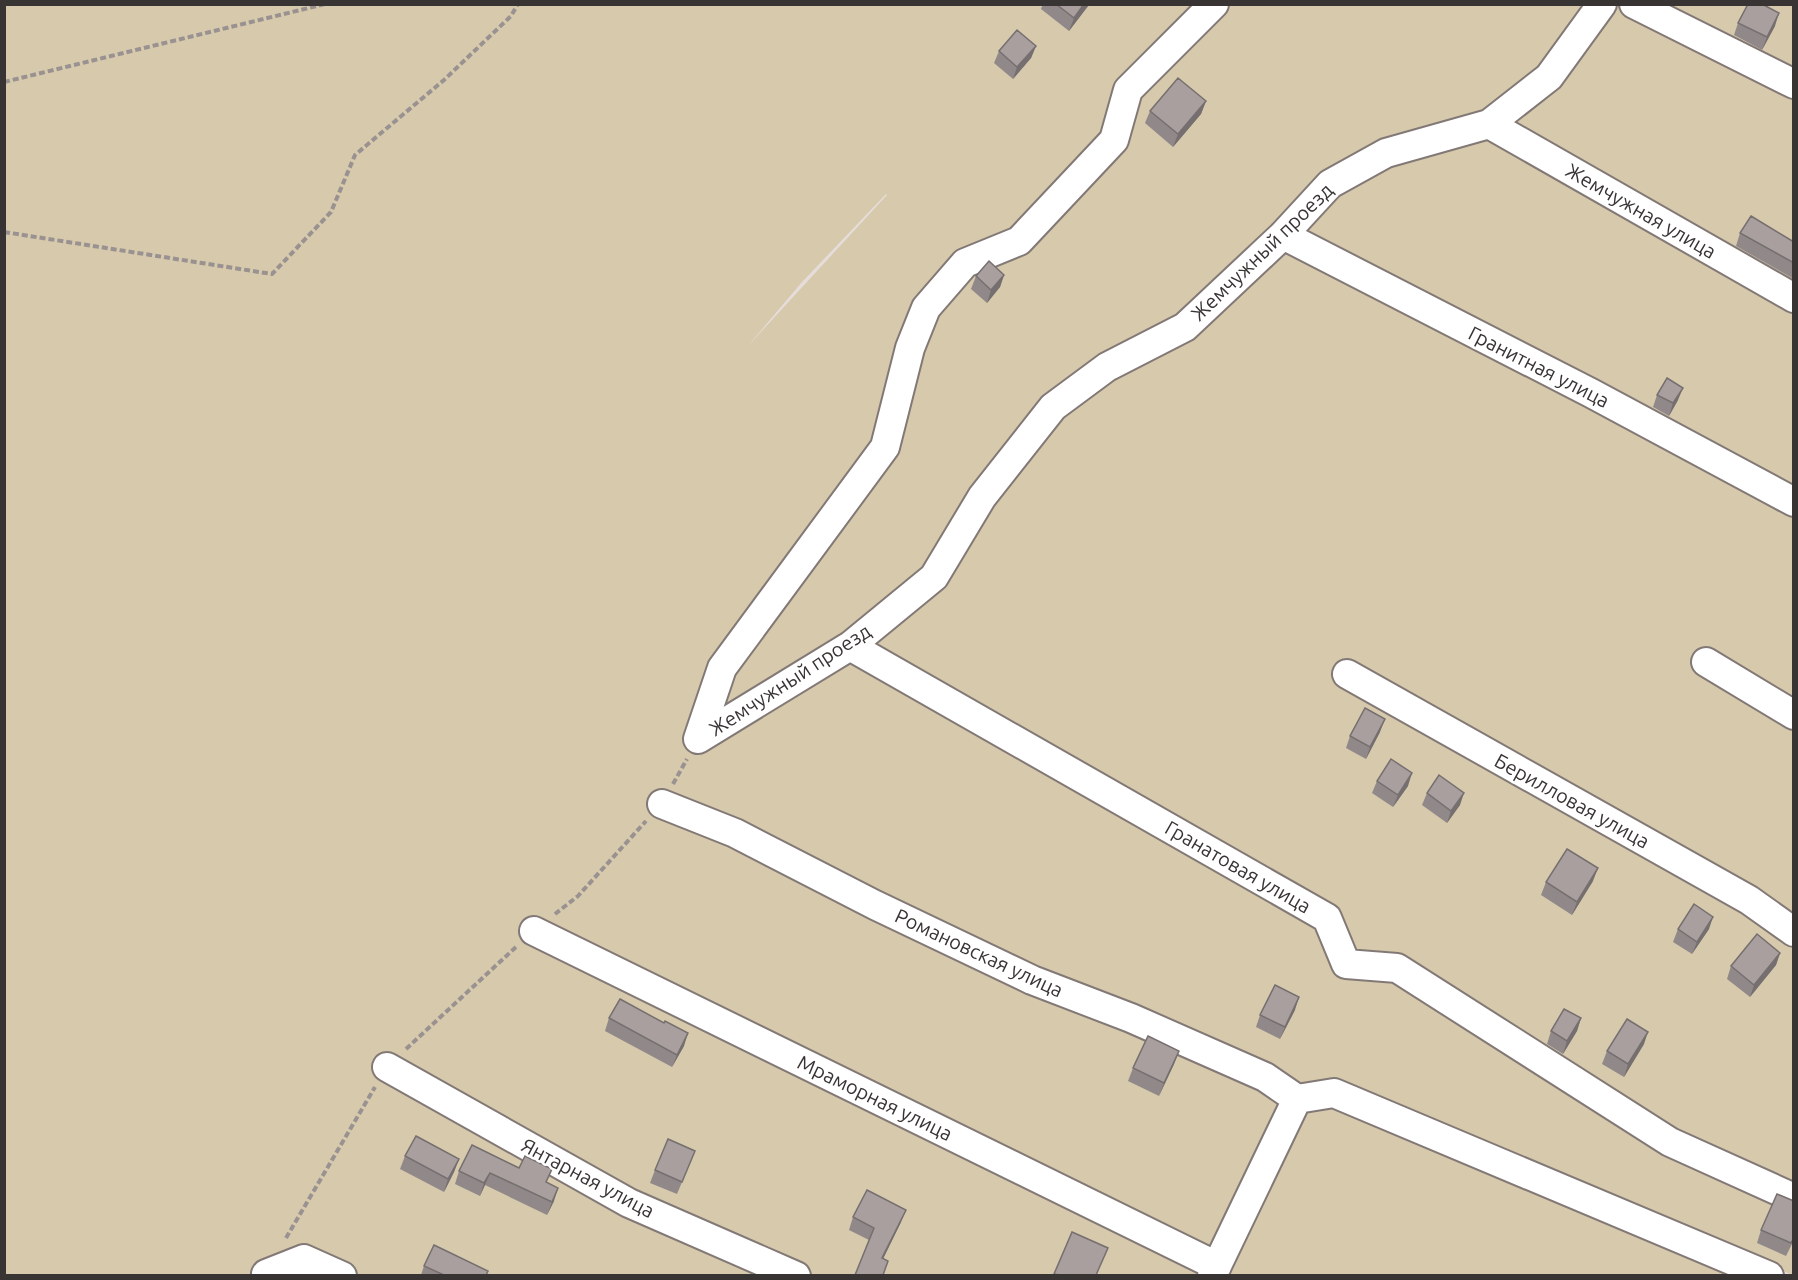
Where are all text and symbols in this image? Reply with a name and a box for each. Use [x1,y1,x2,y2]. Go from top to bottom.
street label: Жемчужная улица [1562,158,1720,263]
street label: Жемчужный проезд [1186,178,1337,325]
street label: Гранитная улица [1465,321,1613,412]
street label: Жемчужный проезд [705,619,875,740]
street label: Берилловая улица [1491,748,1654,853]
street label: Гранатовая улица [1161,816,1315,918]
street label: Романовская улица [892,904,1067,1002]
street label: Мраморная улица [794,1050,956,1145]
street label: Янтарная улица [518,1133,659,1222]

